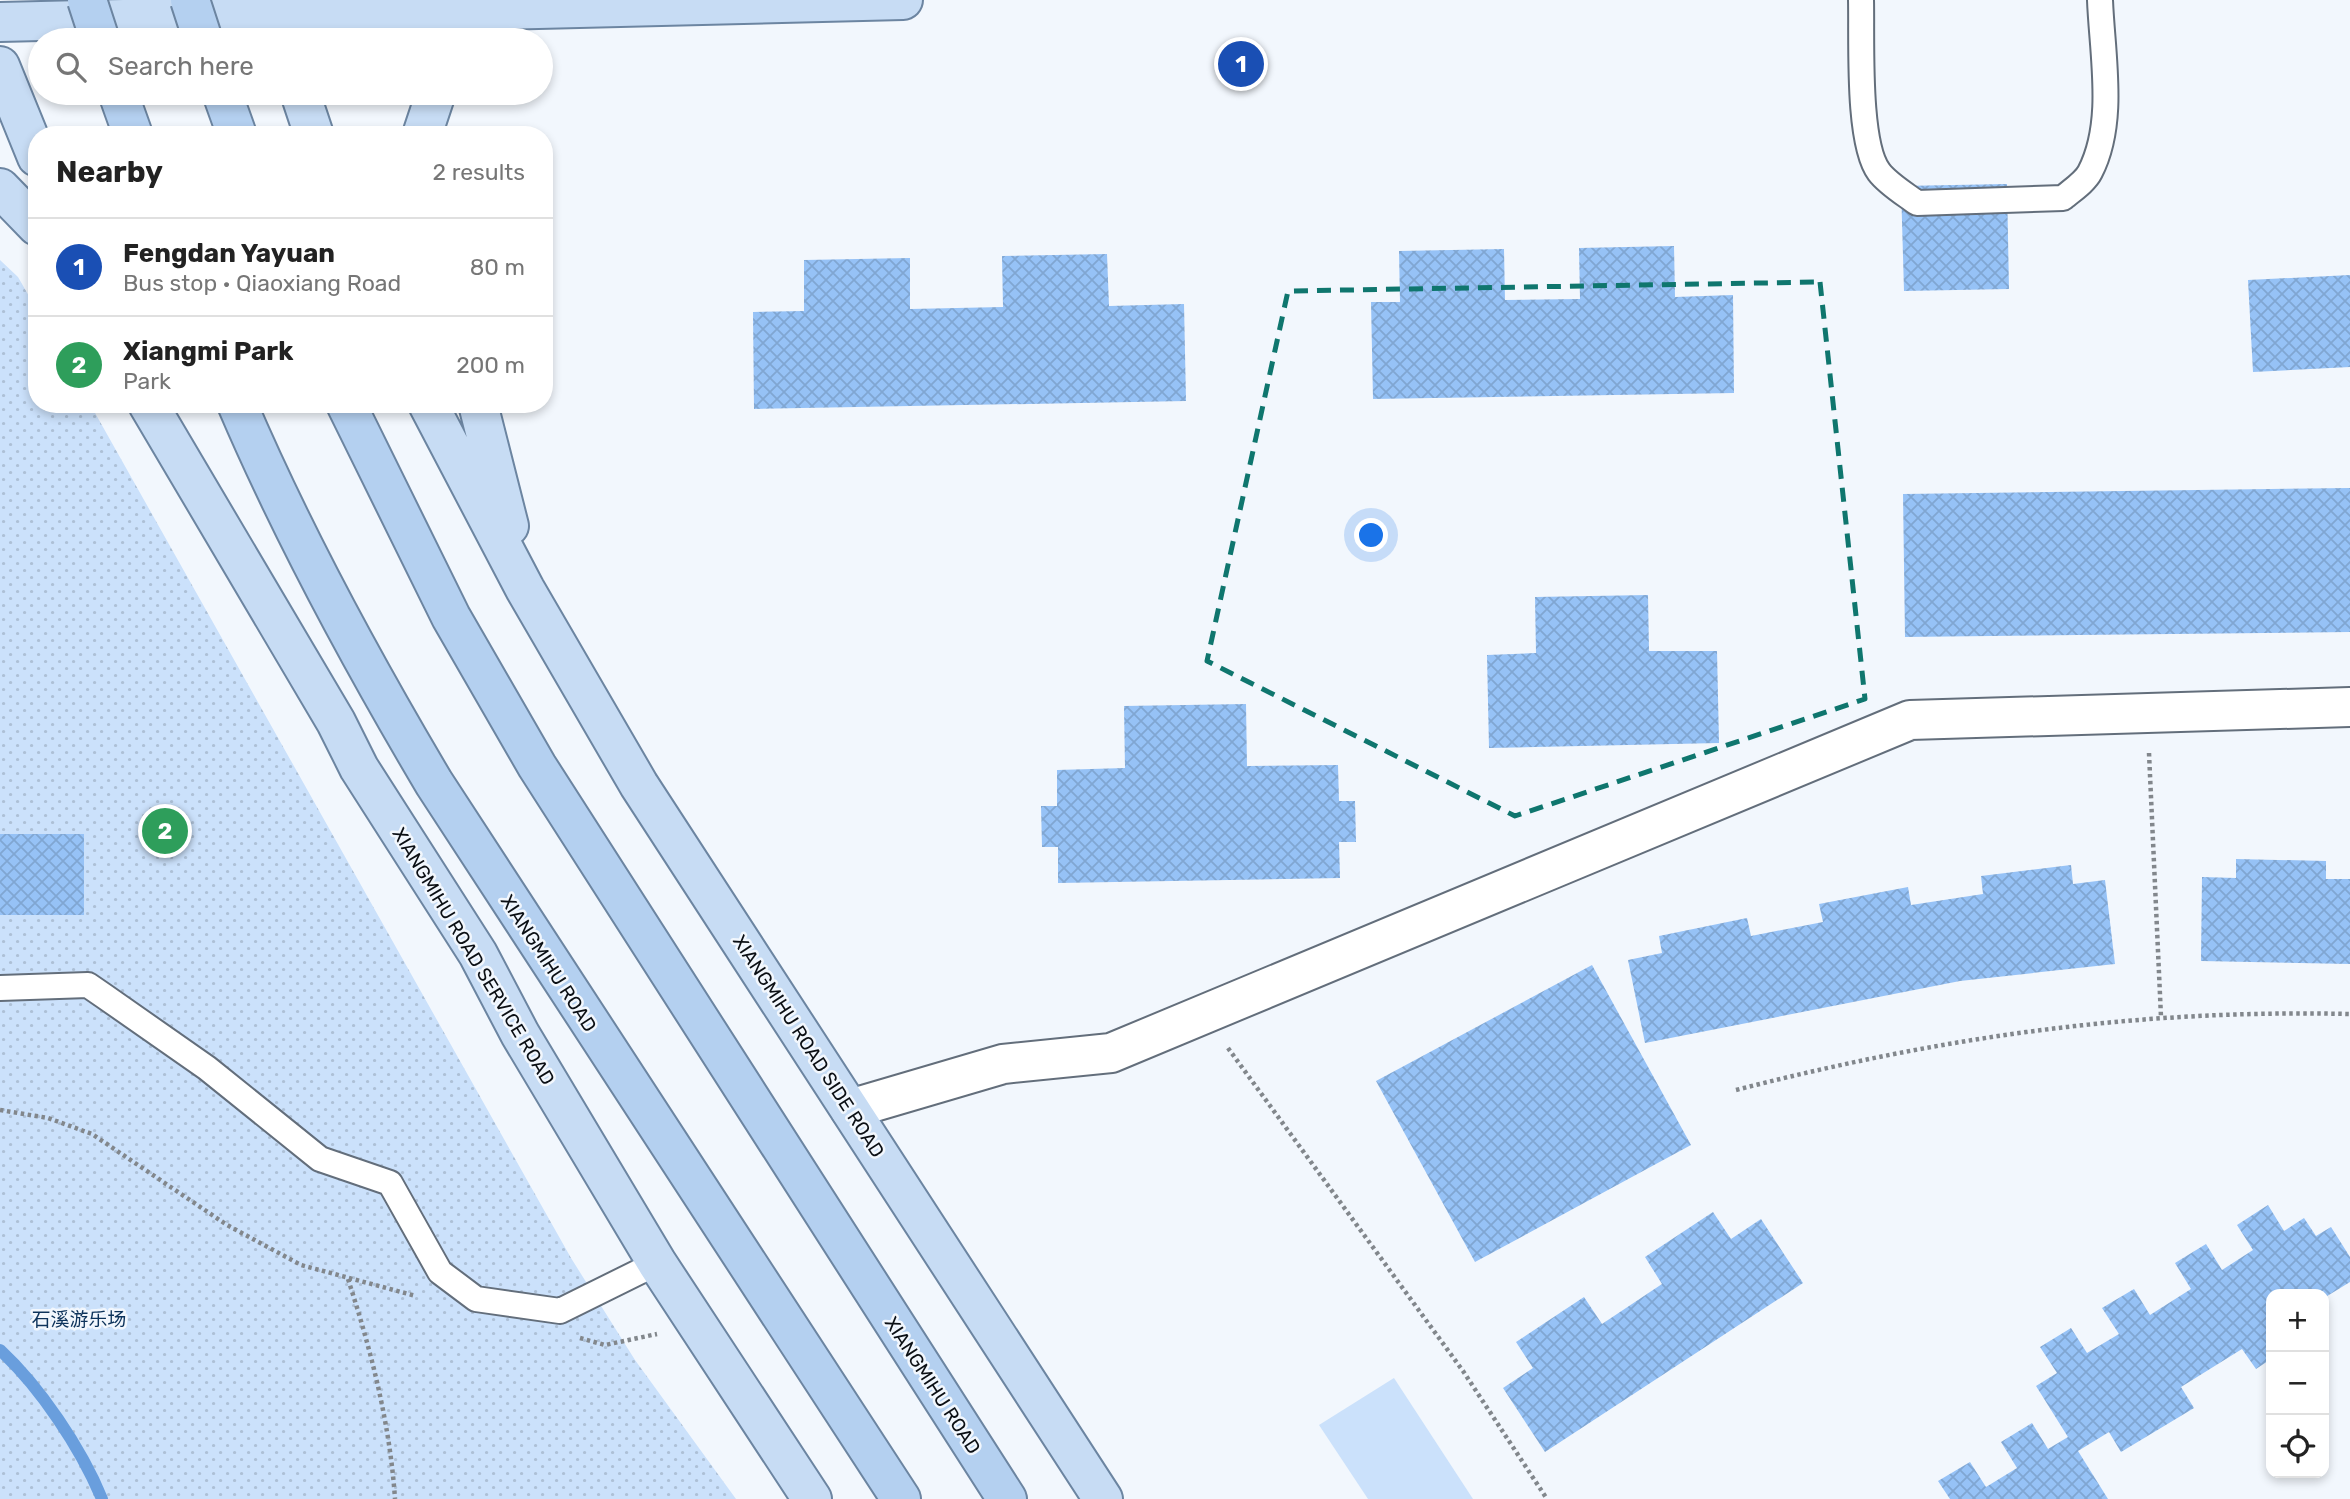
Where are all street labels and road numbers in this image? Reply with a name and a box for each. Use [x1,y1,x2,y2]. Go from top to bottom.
street label: XIANGMIHU ROAD SERVICE ROAD [388,823,560,1089]
street label: XIANGMIHU ROAD [496,890,602,1036]
street label: XIANGMIHU ROAD SIDE ROAD [728,931,889,1162]
street label: XIANGMIHU ROAD [880,1312,985,1458]

